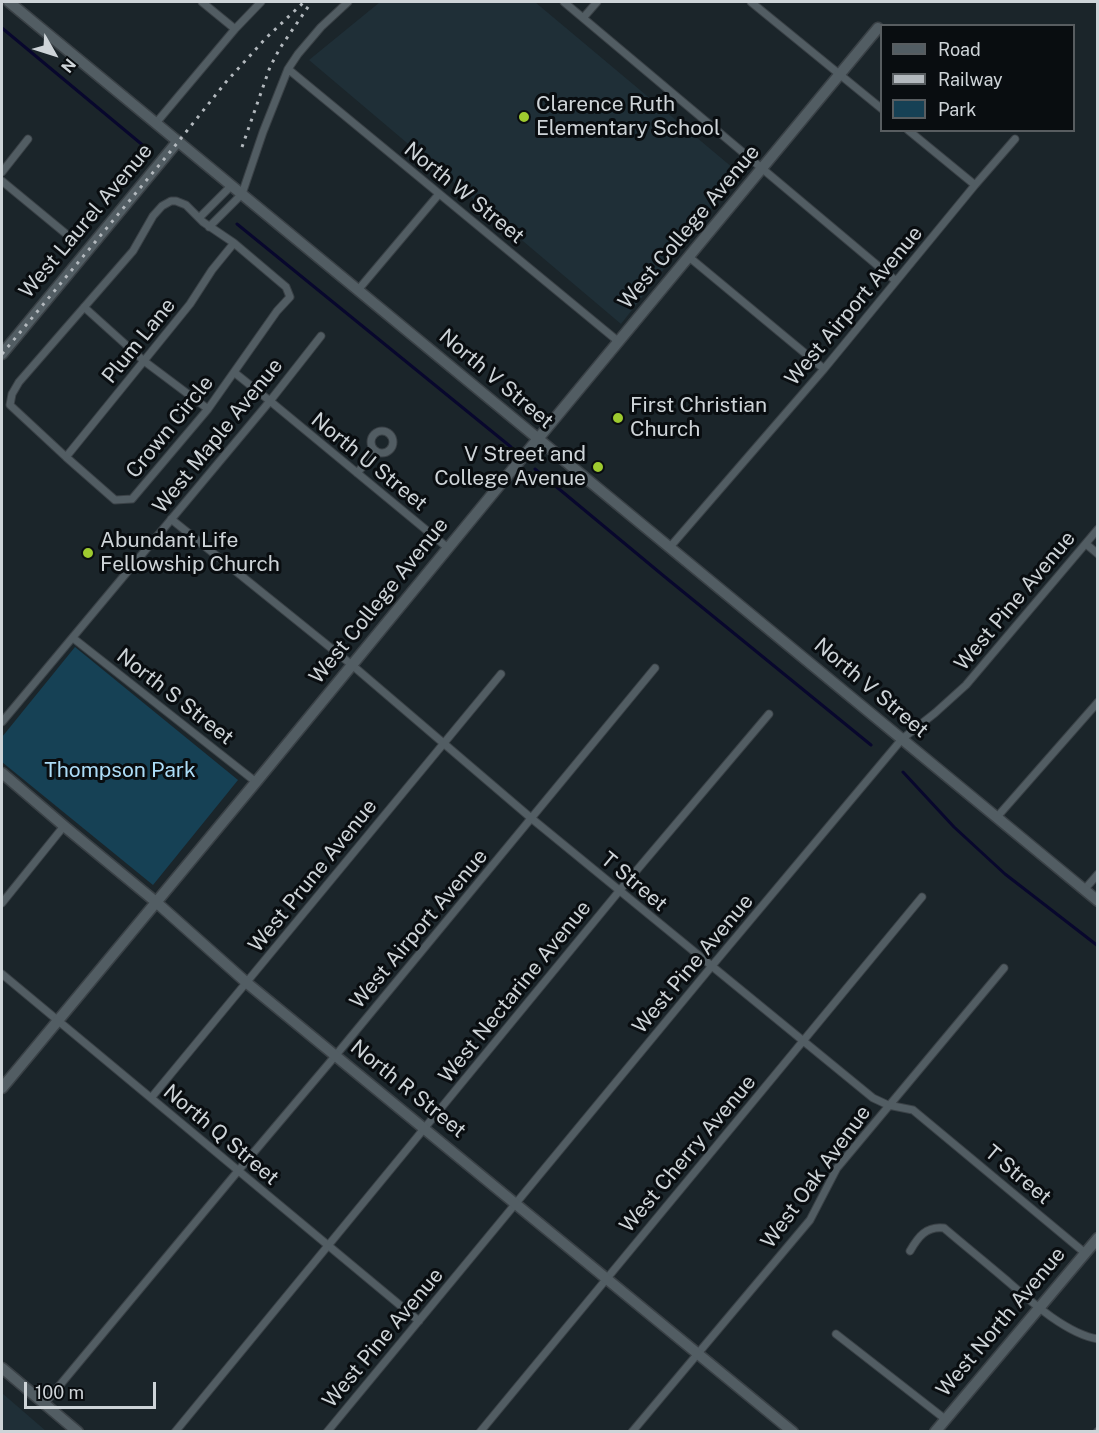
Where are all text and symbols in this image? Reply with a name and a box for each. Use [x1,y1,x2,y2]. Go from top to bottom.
north arrow [24,24,84,84]
legend [880,24,1075,132]
text: Road [938,39,981,60]
text: N [57,55,80,76]
text: Railway [938,69,1003,90]
place label: Clarence Ruth Elementary School [536,92,720,142]
text: Park [938,99,976,120]
marker: Clarence Ruth Elementary School [517,110,531,124]
street label: North W Street [399,137,529,249]
street label: West Laurel Avenue [14,139,158,303]
street label: West College Avenue [613,140,765,314]
street label: West Airport Avenue [780,221,928,391]
street label: Plum Lane [97,293,181,389]
street label: North V Street [434,324,558,434]
street label: West Maple Avenue [148,353,288,519]
street label: Crown Circle [121,371,219,483]
place label: First Christian Church [630,393,767,443]
street label: North U Street [306,408,432,516]
marker: First Christian Church [611,411,625,425]
place label: V Street and College Avenue [434,442,586,492]
marker: V Street and College Avenue [591,460,605,474]
street label: West College Avenue [304,513,454,689]
street label: West Pine Avenue [949,526,1081,676]
place label: Abundant Life Fellowship Church [100,528,280,578]
marker: Abundant Life Fellowship Church [81,546,95,560]
street label: North V Street [809,633,933,743]
street label: North S Street [112,644,238,750]
park label: Thompson Park [44,758,196,784]
street label: West Prune Avenue [244,794,382,958]
street label: West Airport Avenue [345,844,493,1014]
street label: T Street [596,847,672,917]
street label: West Pine Avenue [627,889,759,1039]
street label: West Nectarine Avenue [434,896,596,1088]
street label: North R Street [345,1035,471,1143]
street label: West Cherry Avenue [615,1070,761,1238]
street label: North Q Street [158,1079,284,1191]
street label: West Oak Avenue [756,1101,876,1253]
street label: T Street [980,1140,1056,1210]
street label: West North Avenue [931,1242,1071,1402]
street label: West Pine Avenue [317,1263,449,1413]
scale bar [27,1370,159,1408]
text: 100 m [35,1382,84,1403]

